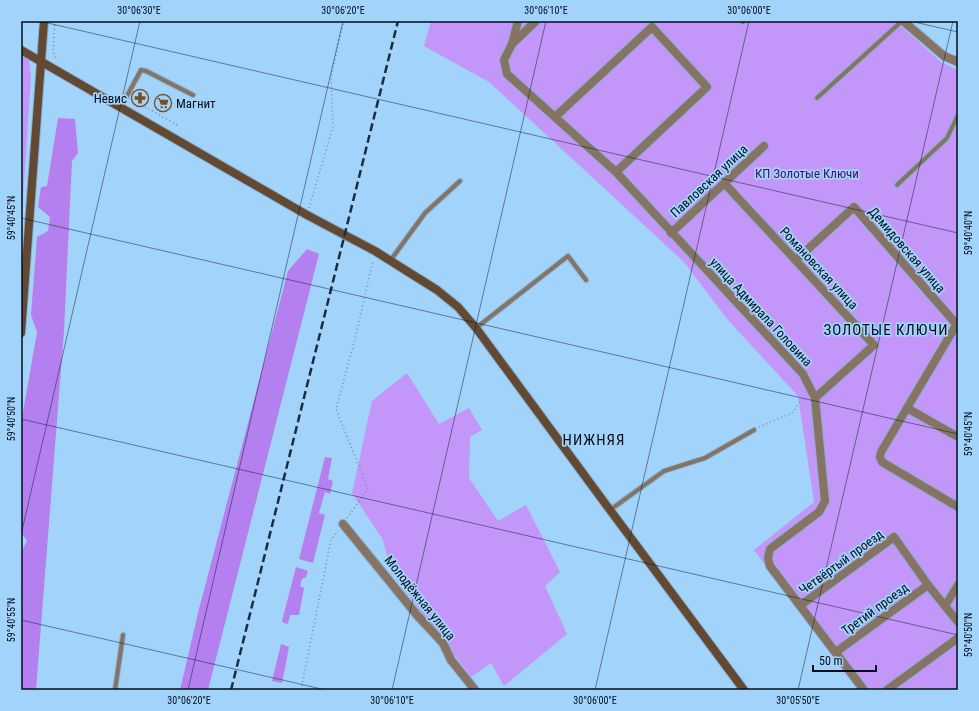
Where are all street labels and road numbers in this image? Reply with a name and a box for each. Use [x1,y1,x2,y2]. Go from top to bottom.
street label: Павловская улица [667,142,751,220]
street label: Демидовская улица [866,204,948,296]
street label: Романовская улица [777,224,861,312]
street label: улица Адмирала Головина [707,255,815,369]
street label: Четвёртый проезд [796,526,886,598]
street label: Молодёжная улица [381,553,459,643]
street label: Третий проезд [839,580,911,638]

